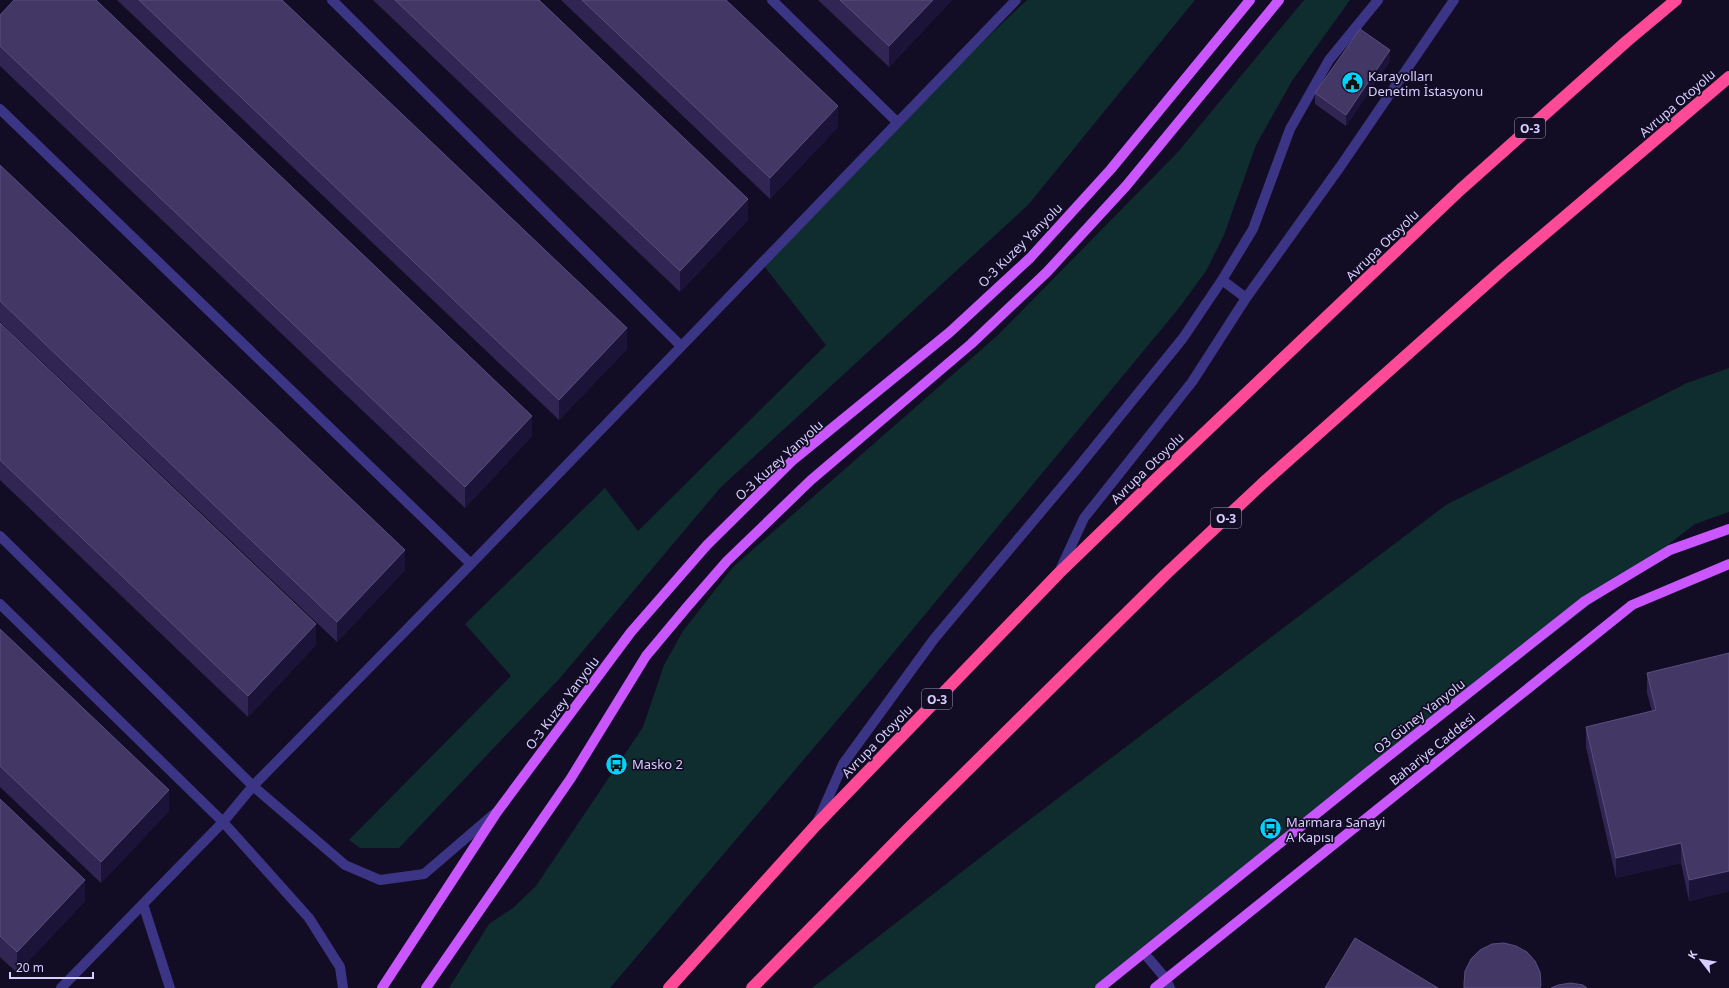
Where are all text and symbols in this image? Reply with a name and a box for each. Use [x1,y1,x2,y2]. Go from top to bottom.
street label: Avrupa Otoyolu [1635,65,1719,141]
place label: Karayolları Denetim İstasyonu [1368,67,1483,100]
public building icon: Karayolları Denetim İstasyonu [1340,70,1366,96]
road number: O-3 [1515,118,1545,138]
street label: O-3 Kuzey Yanyolu [974,199,1066,291]
street label: Avrupa Otoyolu [1341,205,1423,285]
street label: O-3 Kuzey Yanyolu [731,416,827,504]
street label: Avrupa Otoyolu [1106,428,1188,508]
road number: O-3 [1211,508,1241,528]
street label: O-3 Kuzey Yanyolu [521,653,603,753]
street label: O3 Güney Yanyolu [1370,675,1468,757]
road number: O-3 [922,689,952,709]
street label: Avrupa Otoyolu [837,700,917,782]
street label: Bahariye Caddesi [1385,709,1479,789]
bus stop icon: Masko 2 [604,751,630,777]
place label: Masko 2 [632,755,683,773]
place label: Marmara Sanayi A Kapısı [1286,813,1385,846]
bus stop icon: Marmara Sanayi A Kapısı [1258,816,1284,842]
north arrow [1681,940,1721,980]
text: K [1684,947,1701,962]
scale bar [10,954,93,980]
text: 20 m [16,959,44,976]

